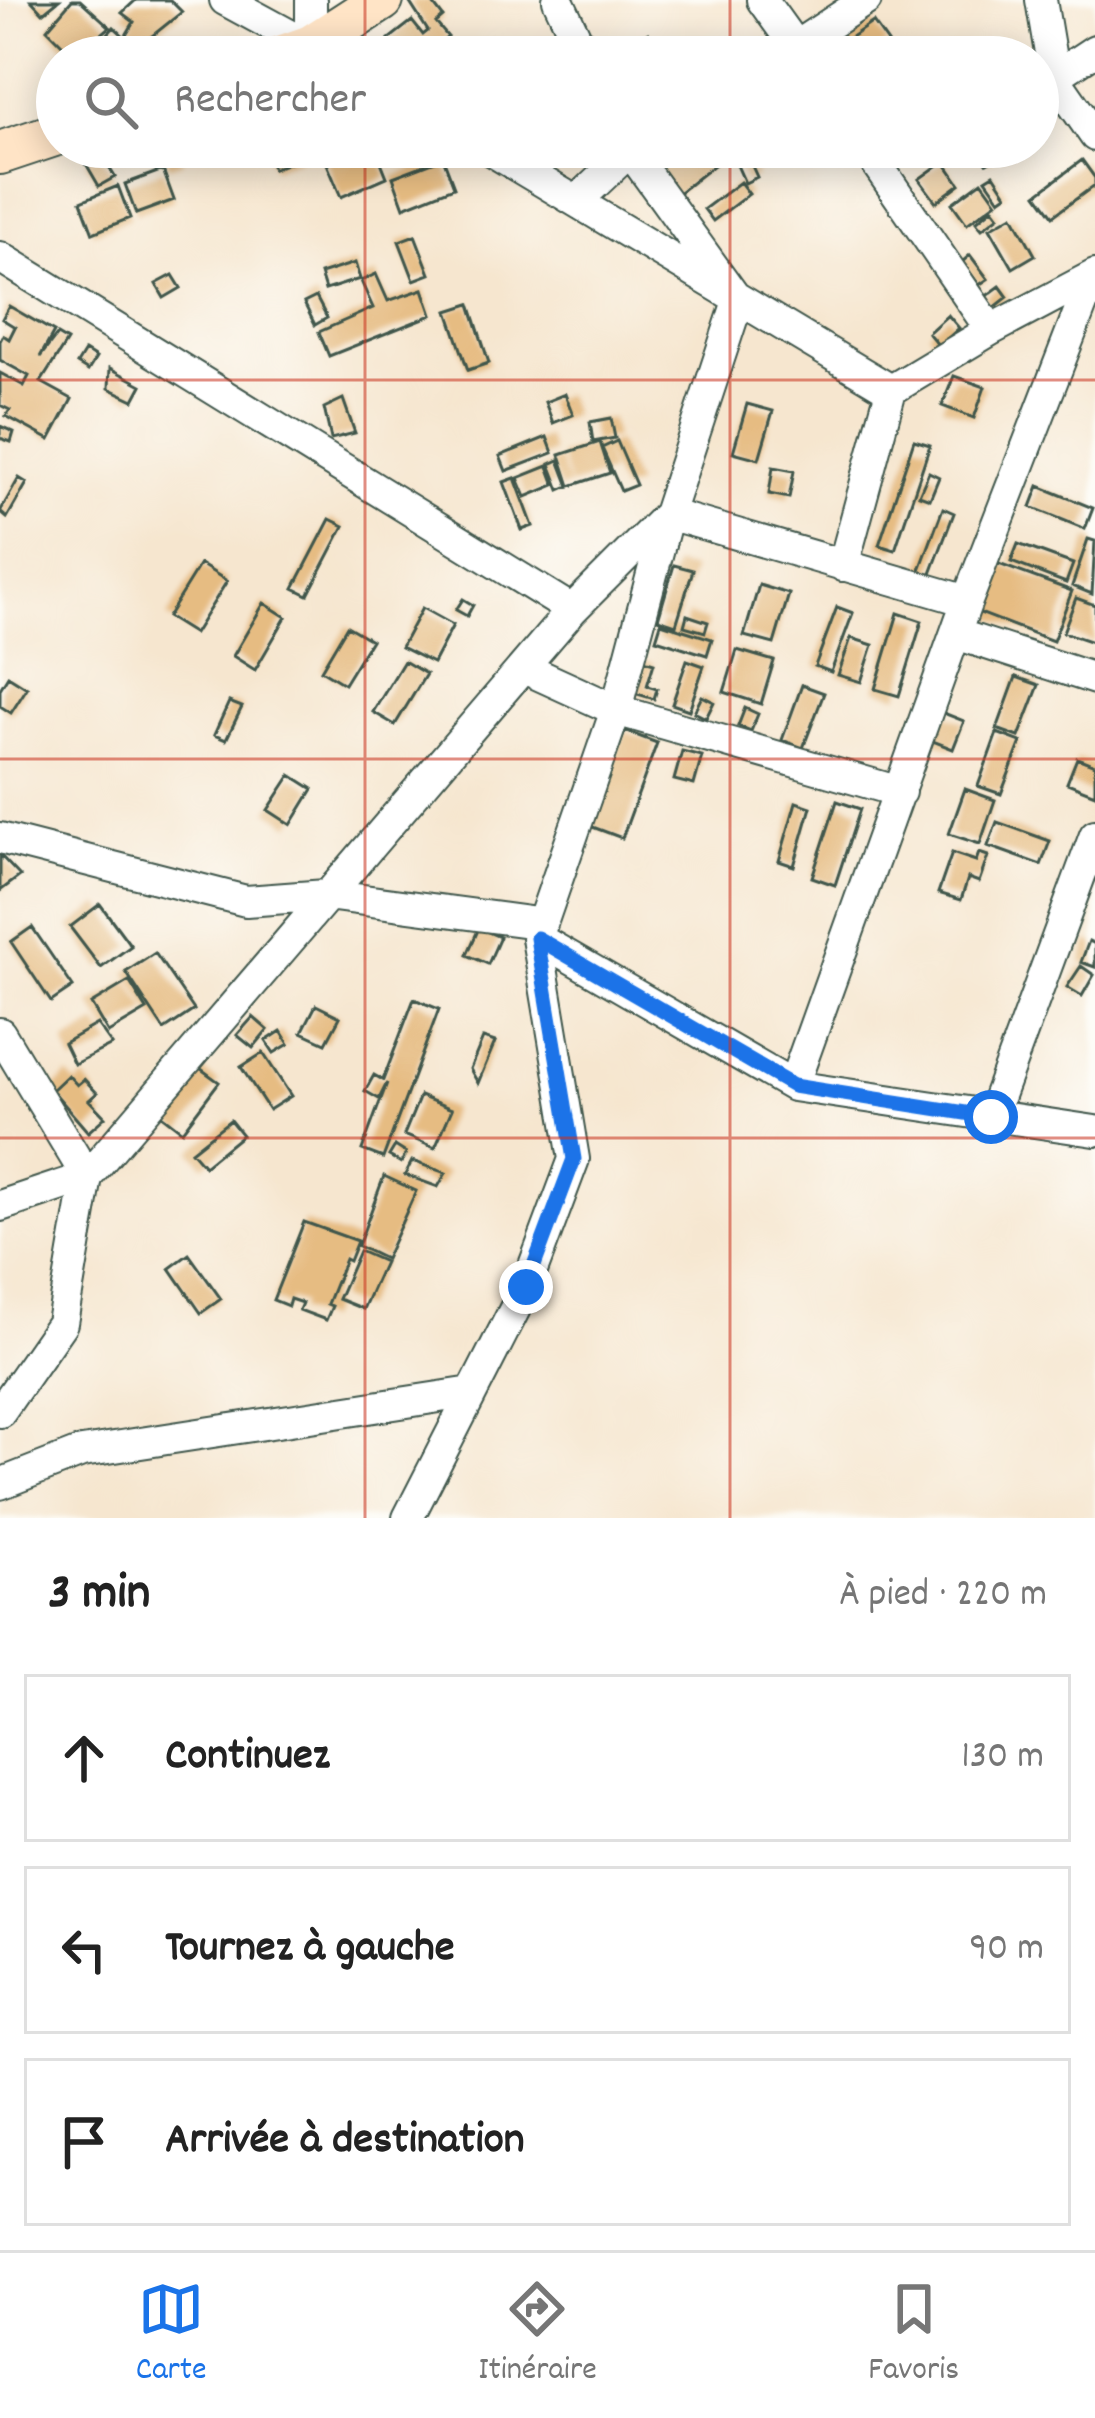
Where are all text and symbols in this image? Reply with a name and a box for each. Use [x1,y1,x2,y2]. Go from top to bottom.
search box [36,36,1059,168]
icon: search [78,69,144,135]
text: Rechercher [174,70,366,134]
route start [964,1090,1018,1144]
route end [499,1260,553,1314]
text: 3 min [48,1560,150,1632]
text: À pied · 220 m [839,1569,1047,1624]
icon: ahead [51,1725,117,1791]
text: Continuez [165,1726,330,1790]
text: 130 m [961,1731,1044,1786]
icon: left [51,1917,117,1983]
text: Tournez à gauche [165,1918,455,1982]
text: 90 m [969,1923,1044,1978]
icon: arrive [51,2109,117,2175]
text: Arrivée à destination [165,2110,524,2174]
tab: Carte [136,2276,207,2395]
tab: Itinéraire [478,2276,597,2395]
tab: Favoris [868,2276,959,2395]

